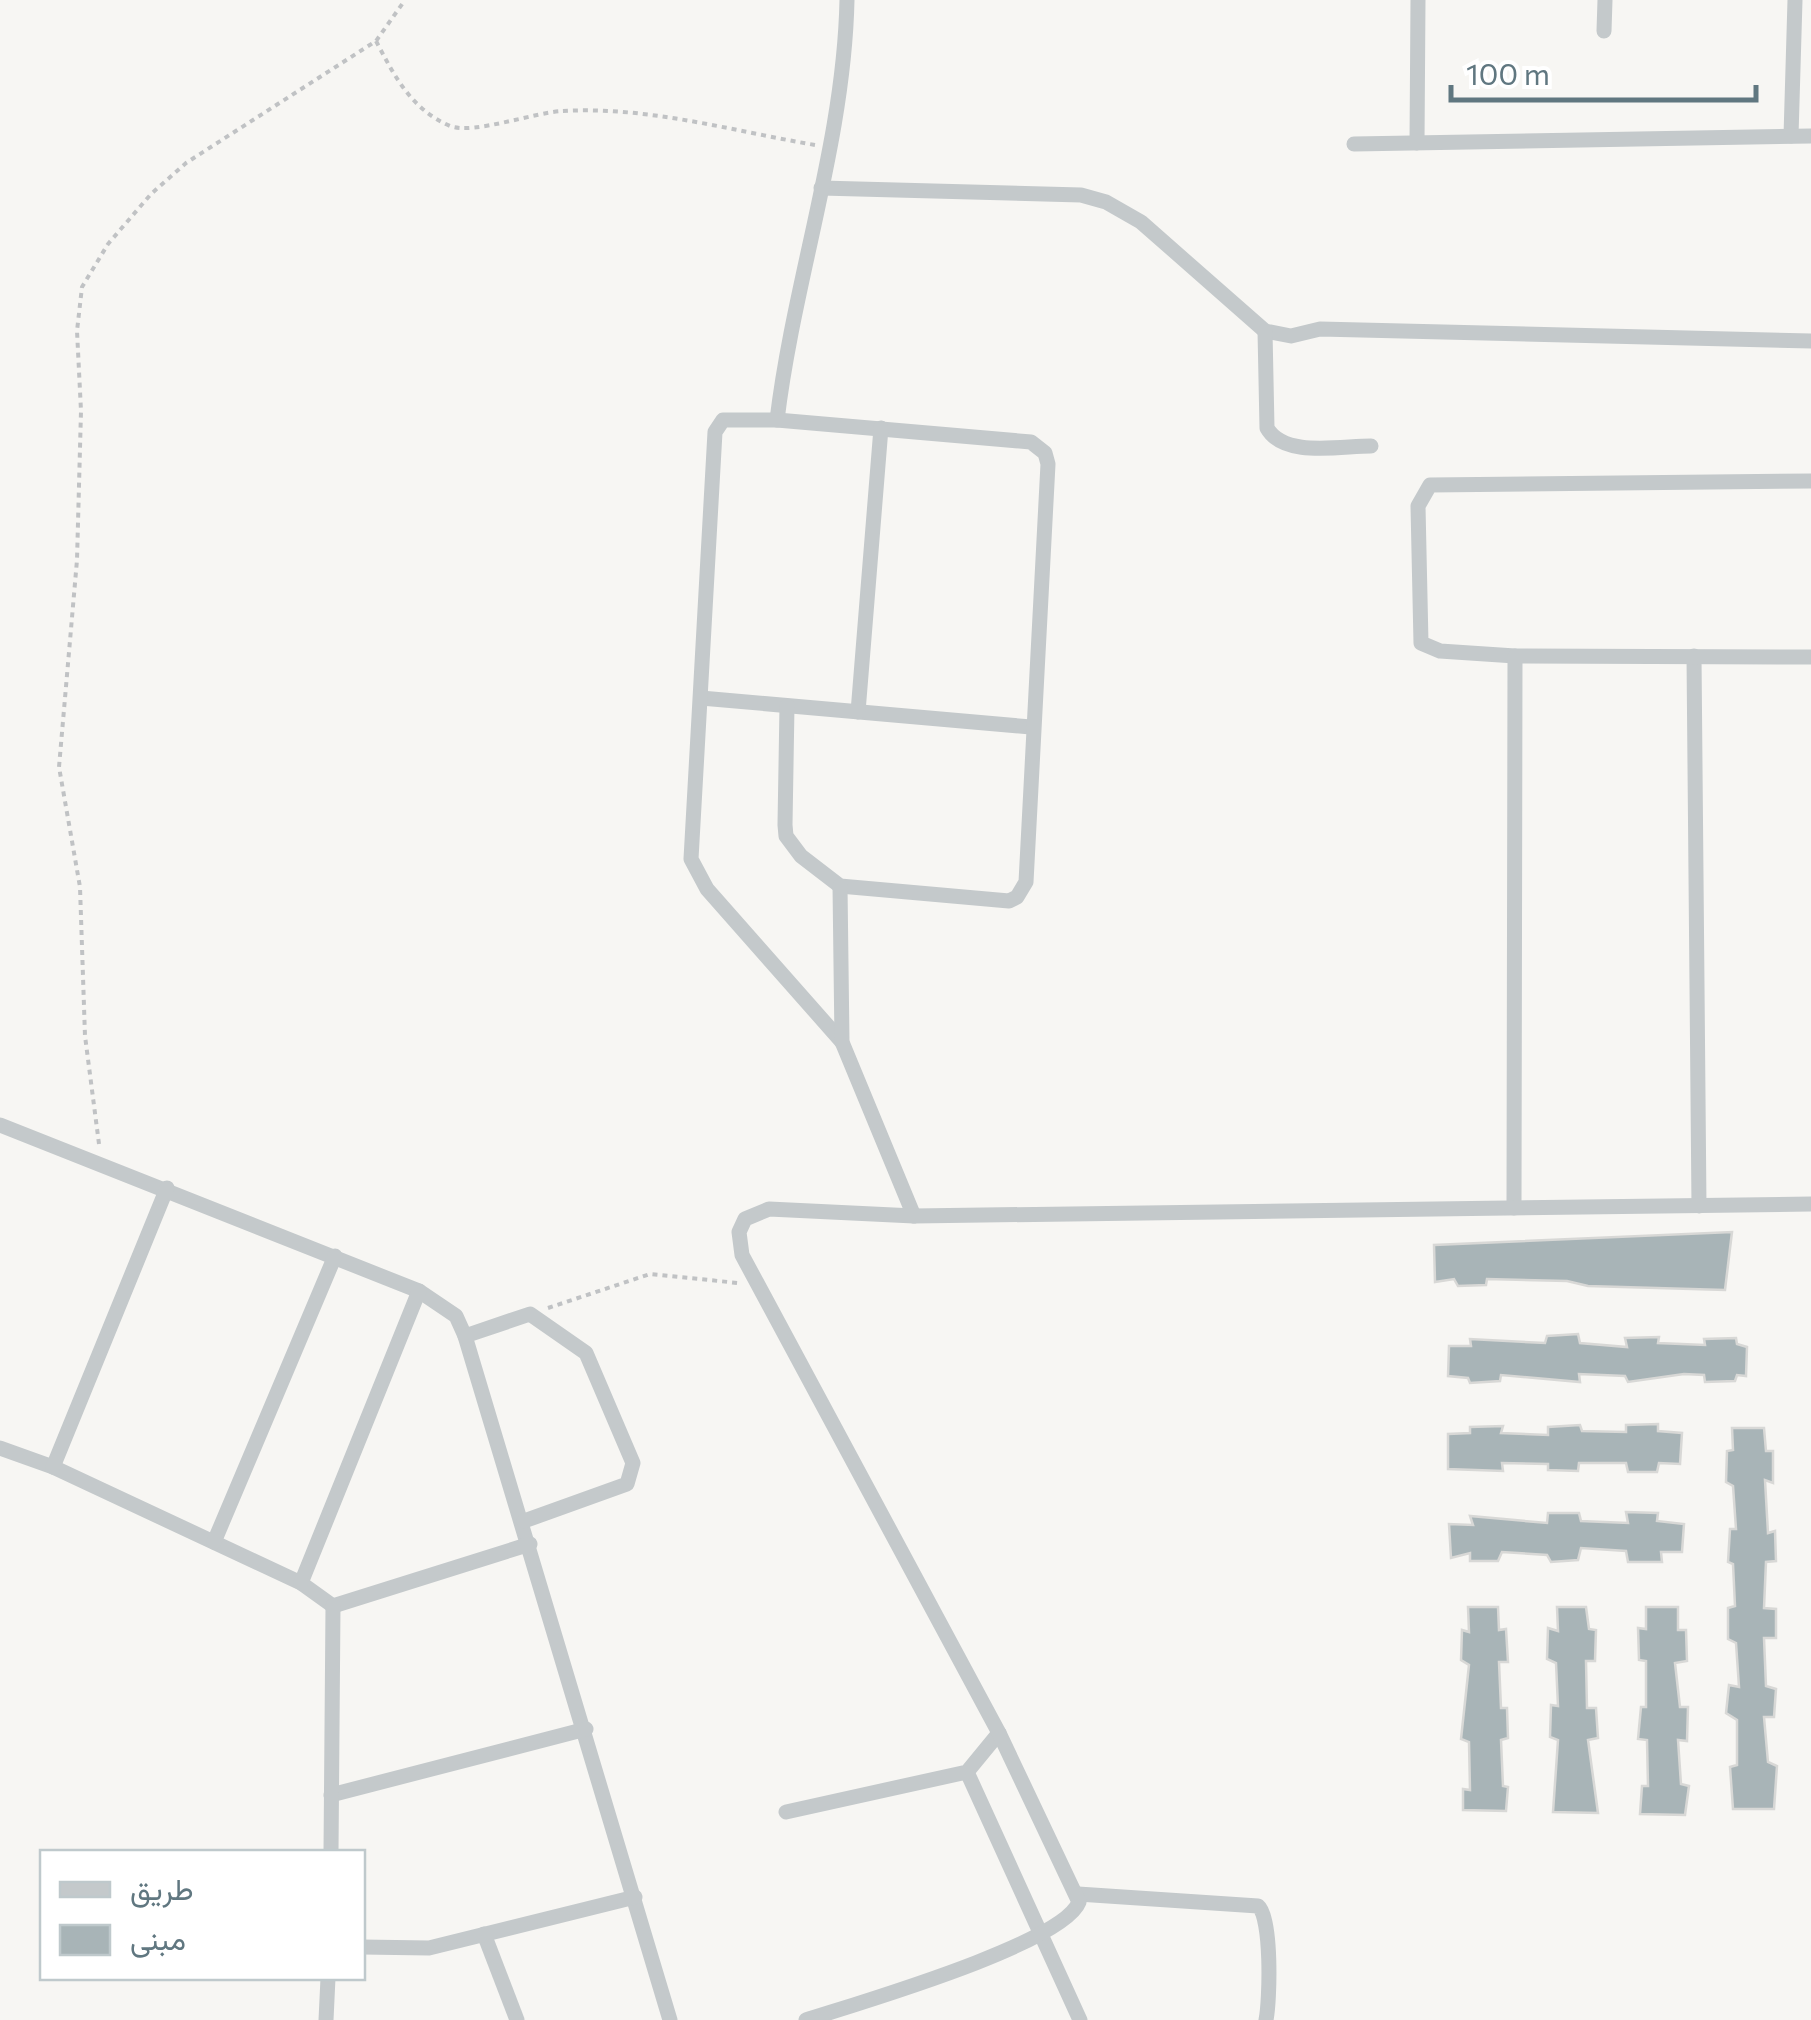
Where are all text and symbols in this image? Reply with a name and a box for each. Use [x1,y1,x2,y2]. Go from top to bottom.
scale bar [1451,40,1756,102]
text: 100 m [1466,54,1550,91]
legend [40,1850,365,1980]
text: طريق [130,1869,194,1908]
text: مبنى [130,1919,186,1958]

